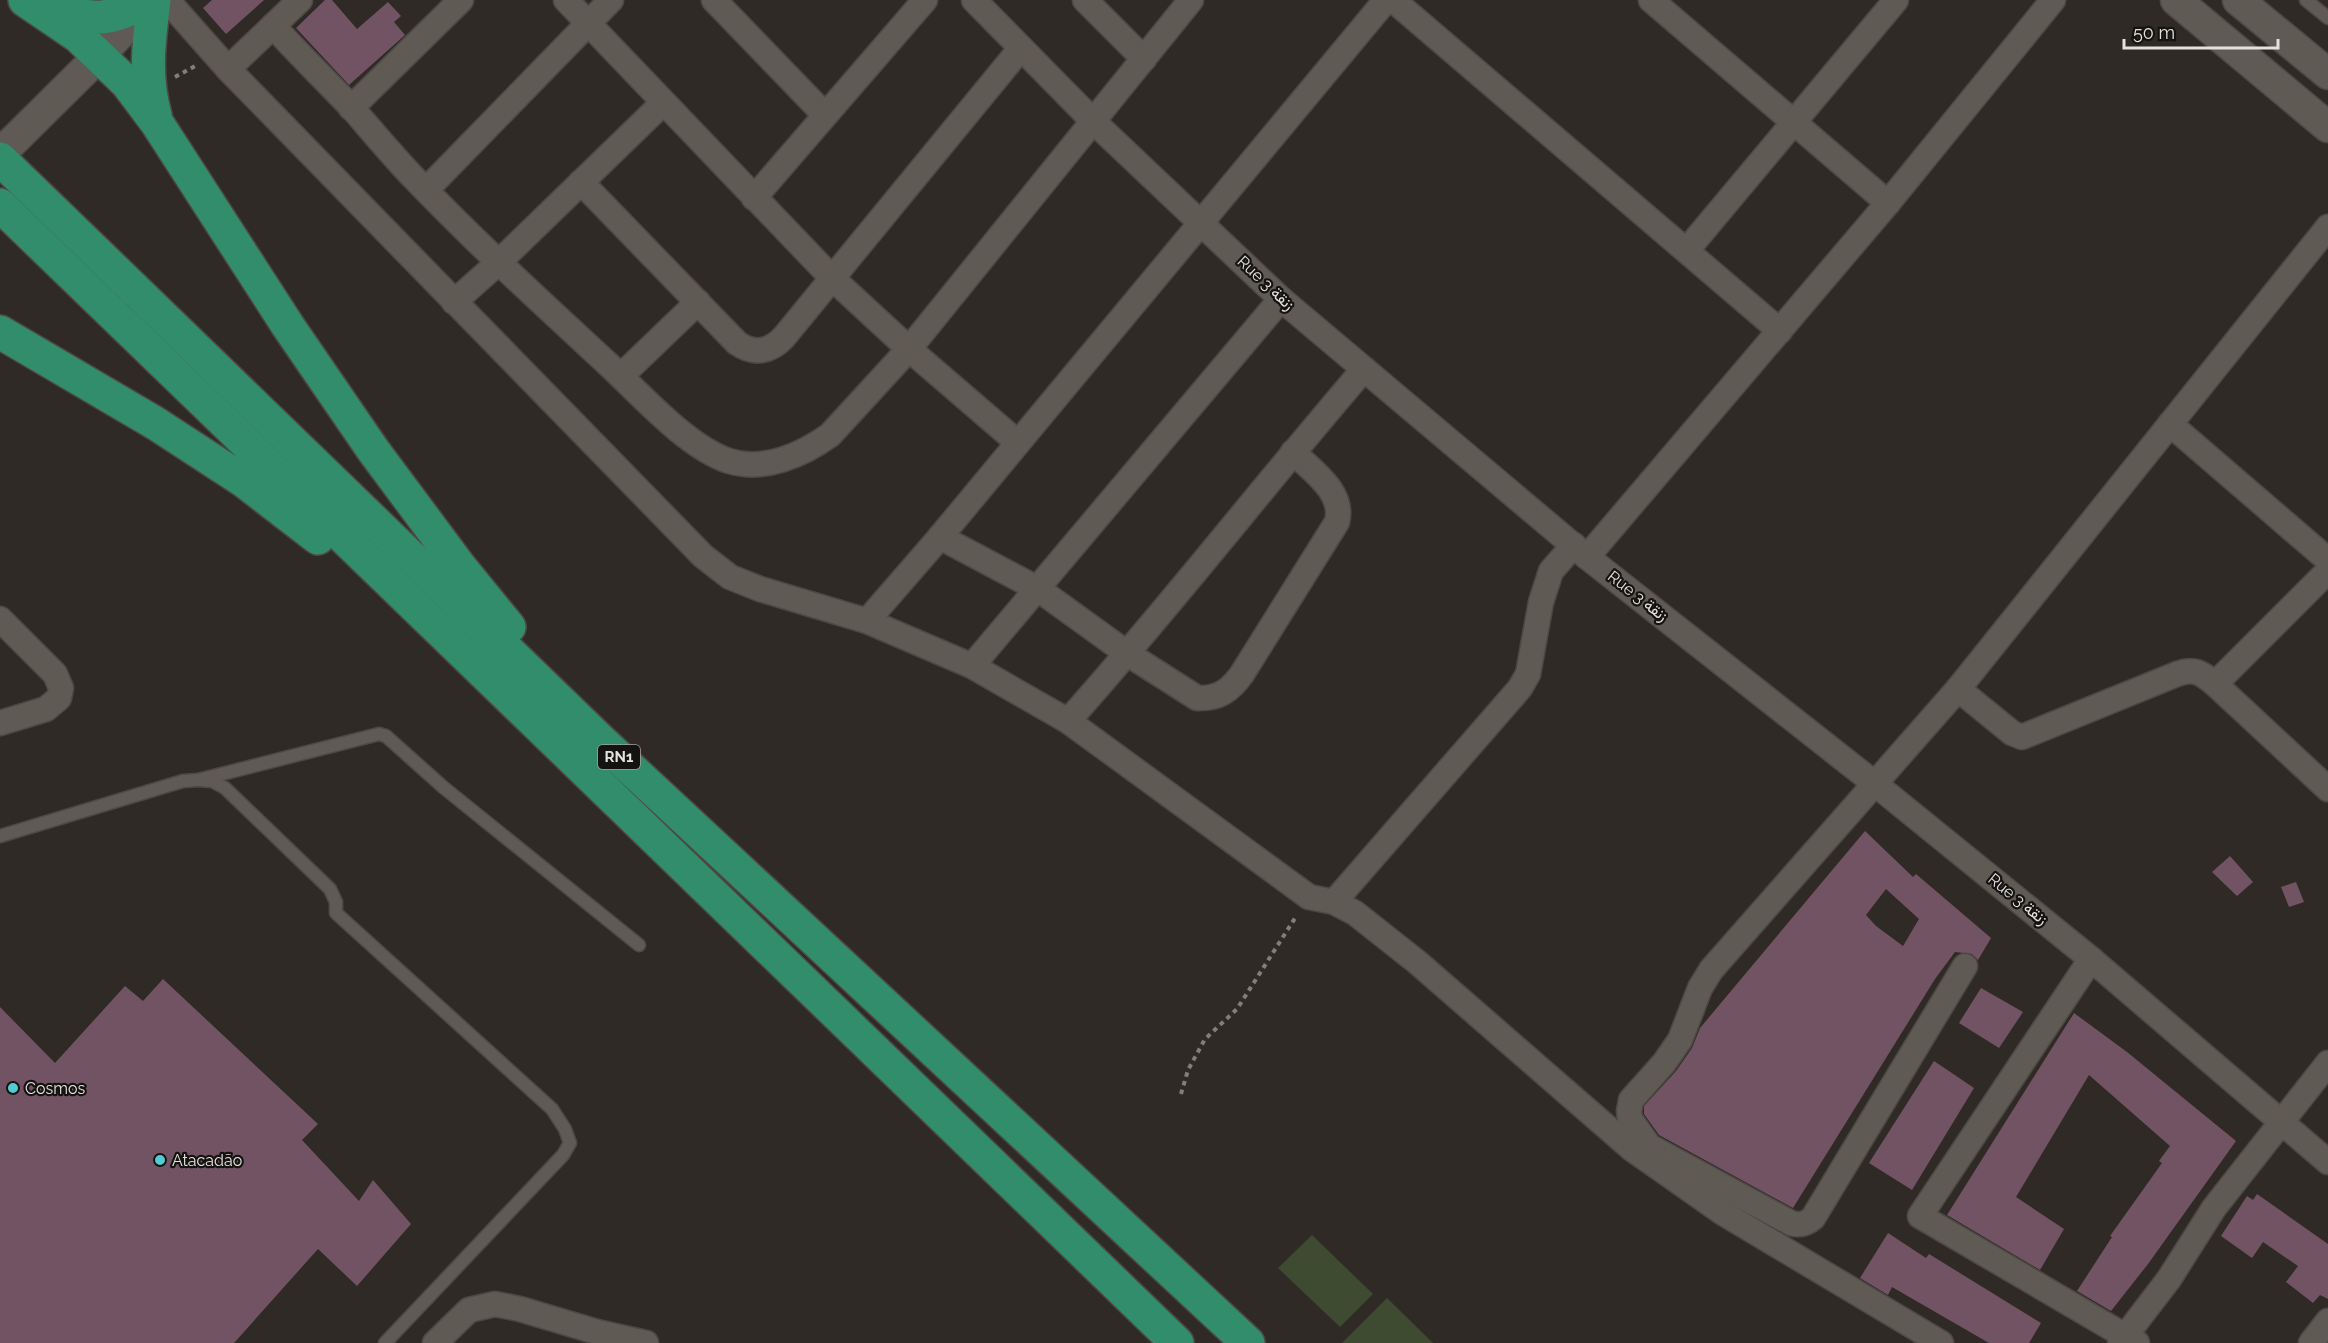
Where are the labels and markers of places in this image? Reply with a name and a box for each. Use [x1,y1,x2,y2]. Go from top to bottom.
place label: Cosmos [25,1079,85,1098]
marker: Cosmos [6,1081,20,1095]
place label: Atacadão [172,1151,242,1170]
marker: Atacadão [153,1153,167,1167]

